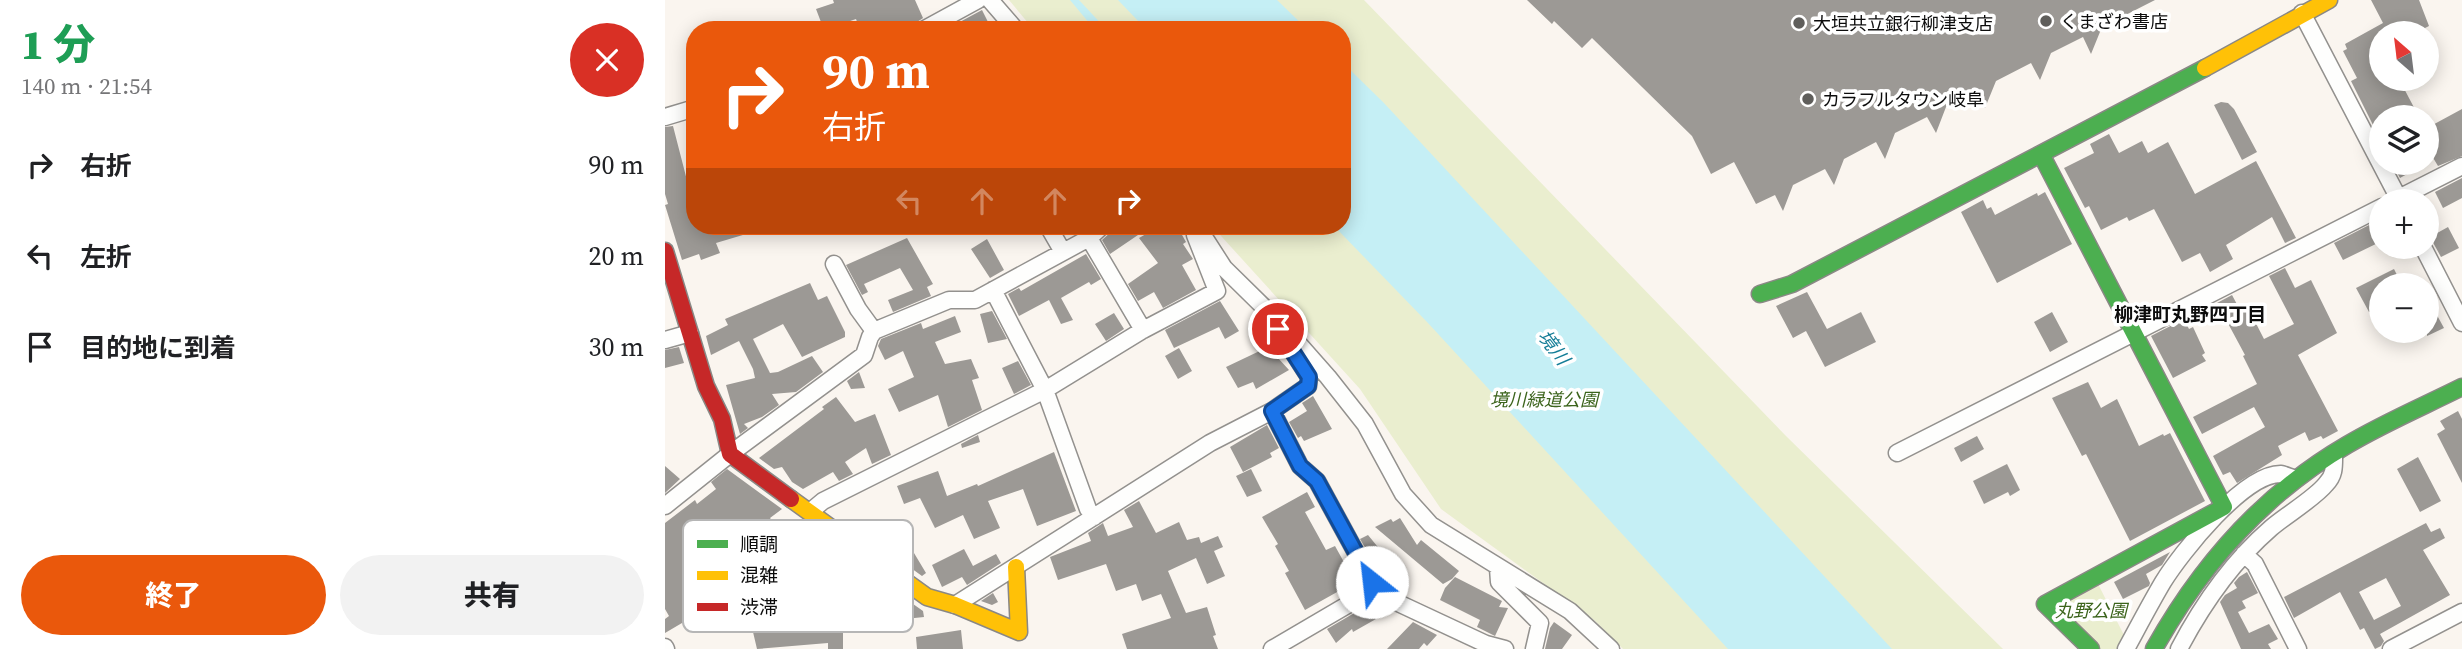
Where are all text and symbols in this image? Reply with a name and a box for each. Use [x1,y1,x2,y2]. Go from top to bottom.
place label: くまざわ書店 [2060,9,2168,34]
place label: 大垣共立銀行柳津支店 [1813,11,1993,36]
marker: くまざわ書店 [2038,13,2054,29]
text: 1 分 [21,15,95,73]
marker: 大垣共立銀行柳津支店 [1791,15,1807,31]
north arrow [2369,21,2439,91]
map controls [2369,21,2439,343]
button: close [570,23,644,97]
text: 90 m [822,37,930,104]
icon: right [707,49,798,140]
text: 140 m · 21:54 [21,70,152,102]
place label: カラフルタウン岐阜 [1822,87,1984,112]
marker: カラフルタウン岐阜 [1800,91,1816,107]
text: 右折 [822,105,886,149]
button: layers [2369,105,2439,175]
icon: right [21,146,59,184]
text: 90 m [589,147,644,183]
text: 右折 [80,148,132,184]
icon: left [890,182,928,220]
icon: ahead [963,182,1001,220]
icon: ahead [1036,182,1074,220]
icon: right [1109,182,1147,220]
button: + [2369,189,2439,259]
icon: left [21,237,59,275]
text: 20 m [589,238,644,274]
text: 左折 [80,239,132,275]
button: − [2369,273,2439,343]
pin [1248,299,1308,359]
district label: 柳津町丸野四丁目 [2114,301,2266,327]
icon: arrive [1259,310,1297,348]
water label: 境川 [1532,324,1577,372]
icon: arrive [21,328,59,366]
text: 30 m [589,329,644,365]
text: 目的地に到着 [80,330,236,366]
park label: 境川緑道公園 [1490,387,1601,412]
legend [683,520,913,632]
text: 順調 [740,531,778,557]
position arrow [1335,545,1409,619]
button: 終了 [21,555,326,635]
button: 共有 [340,555,644,635]
text: 混雑 [740,562,778,588]
text: 渋滞 [740,594,778,620]
park label: 丸野公園 [2055,598,2130,623]

